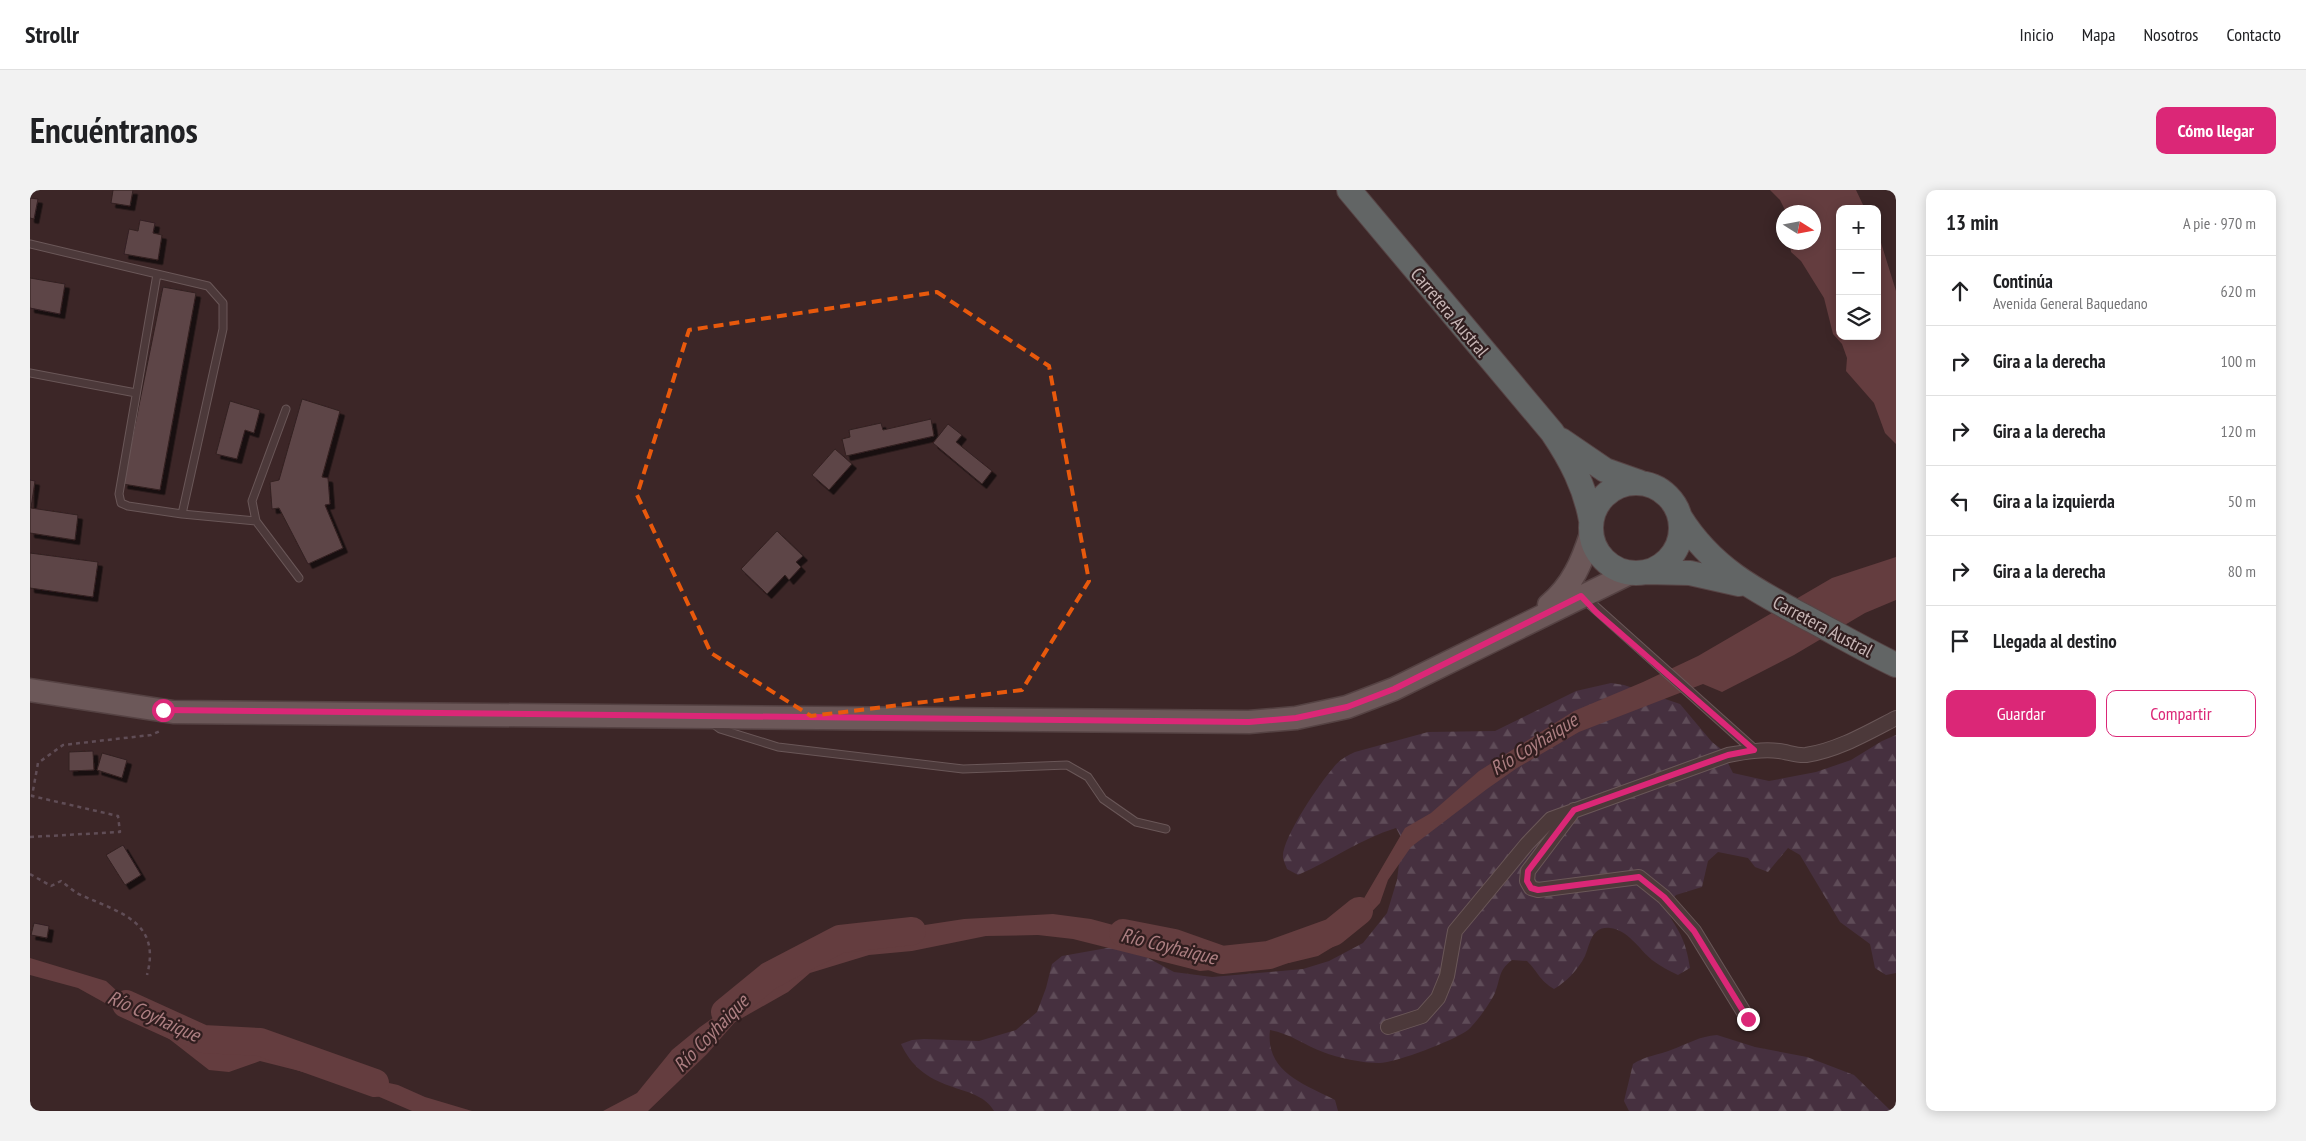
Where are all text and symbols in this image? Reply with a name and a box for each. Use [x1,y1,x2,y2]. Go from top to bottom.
text: Strollr [25,19,79,50]
text: Inicio [2020,23,2054,46]
text: Mapa [2082,23,2115,46]
text: Nosotros [2143,23,2198,46]
text: Contacto [2226,23,2281,46]
text: Encuéntranos [30,107,198,153]
button: Cómo llegar [2156,107,2276,154]
north arrow [1776,205,1821,250]
map controls [1836,205,1881,340]
button: + [1836,205,1881,250]
text: 13 min [1946,209,1998,236]
text: A pie · 970 m [2183,213,2256,233]
button: − [1836,250,1881,295]
street label: Carretera Austral [1406,262,1495,362]
text: Continúa [1993,269,2053,293]
icon: ahead [1946,277,1974,305]
text: 620 m [2221,281,2256,301]
text: Avenida General Baquedano [1993,293,2148,313]
button: layers [1836,295,1881,340]
icon: right [1946,347,1974,375]
text: Gira a la derecha [1993,349,2106,373]
text: 100 m [2221,351,2256,371]
icon: right [1946,417,1974,445]
text: Gira a la derecha [1993,419,2106,443]
text: 120 m [2221,421,2256,441]
icon: left [1946,487,1974,515]
text: Gira a la izquierda [1993,489,2115,513]
text: 50 m [2228,491,2256,511]
icon: right [1946,557,1974,585]
text: Gira a la derecha [1993,559,2106,583]
text: 80 m [2228,561,2256,581]
street label: Carretera Austral [1769,590,1878,663]
icon: arrive [1946,627,1974,655]
text: Llegada al destino [1993,629,2117,653]
button: Guardar [1946,690,2096,737]
button: Compartir [2106,690,2256,737]
route start [152,699,175,722]
water label: Río Coyhaique [1486,706,1584,781]
water label: Río Coyhaique [1118,922,1221,971]
water label: Río Coyhaique [104,984,206,1049]
water label: Río Coyhaique [668,987,756,1077]
route end [1737,1008,1760,1031]

